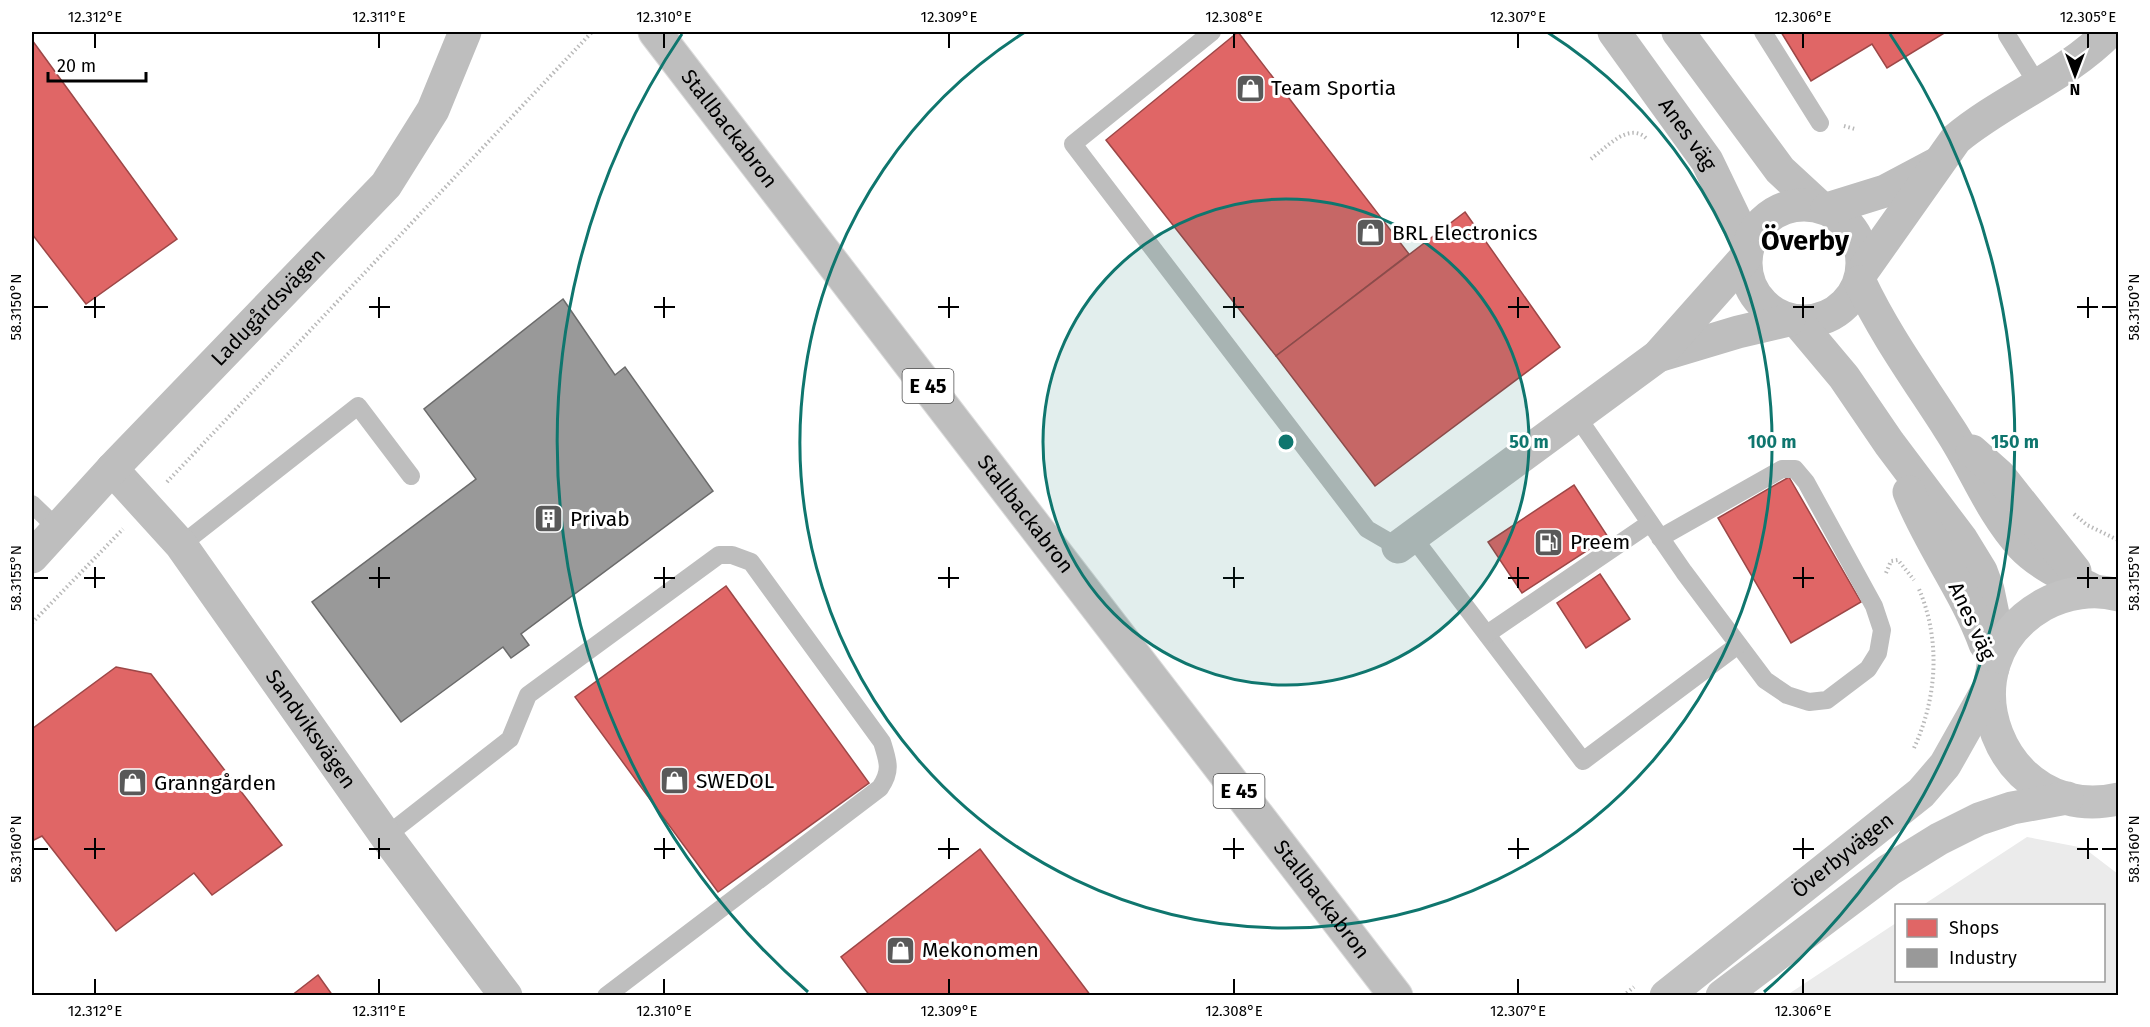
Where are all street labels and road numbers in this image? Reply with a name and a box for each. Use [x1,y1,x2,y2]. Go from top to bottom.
street label: Stallbackabron [676,64,783,193]
street label: Anes väg [1653,93,1722,175]
street label: Ladugårdsvägen [206,243,331,371]
road number: E 45 [902,369,954,403]
street label: Stallbackabron [972,450,1079,578]
street label: Anes väg [1943,578,2001,664]
street label: Sandviksvägen [260,665,362,794]
road number: E 45 [1214,774,1264,808]
street label: Överbyvägen [1787,807,1899,904]
street label: Stallbackabron [1268,835,1375,964]

